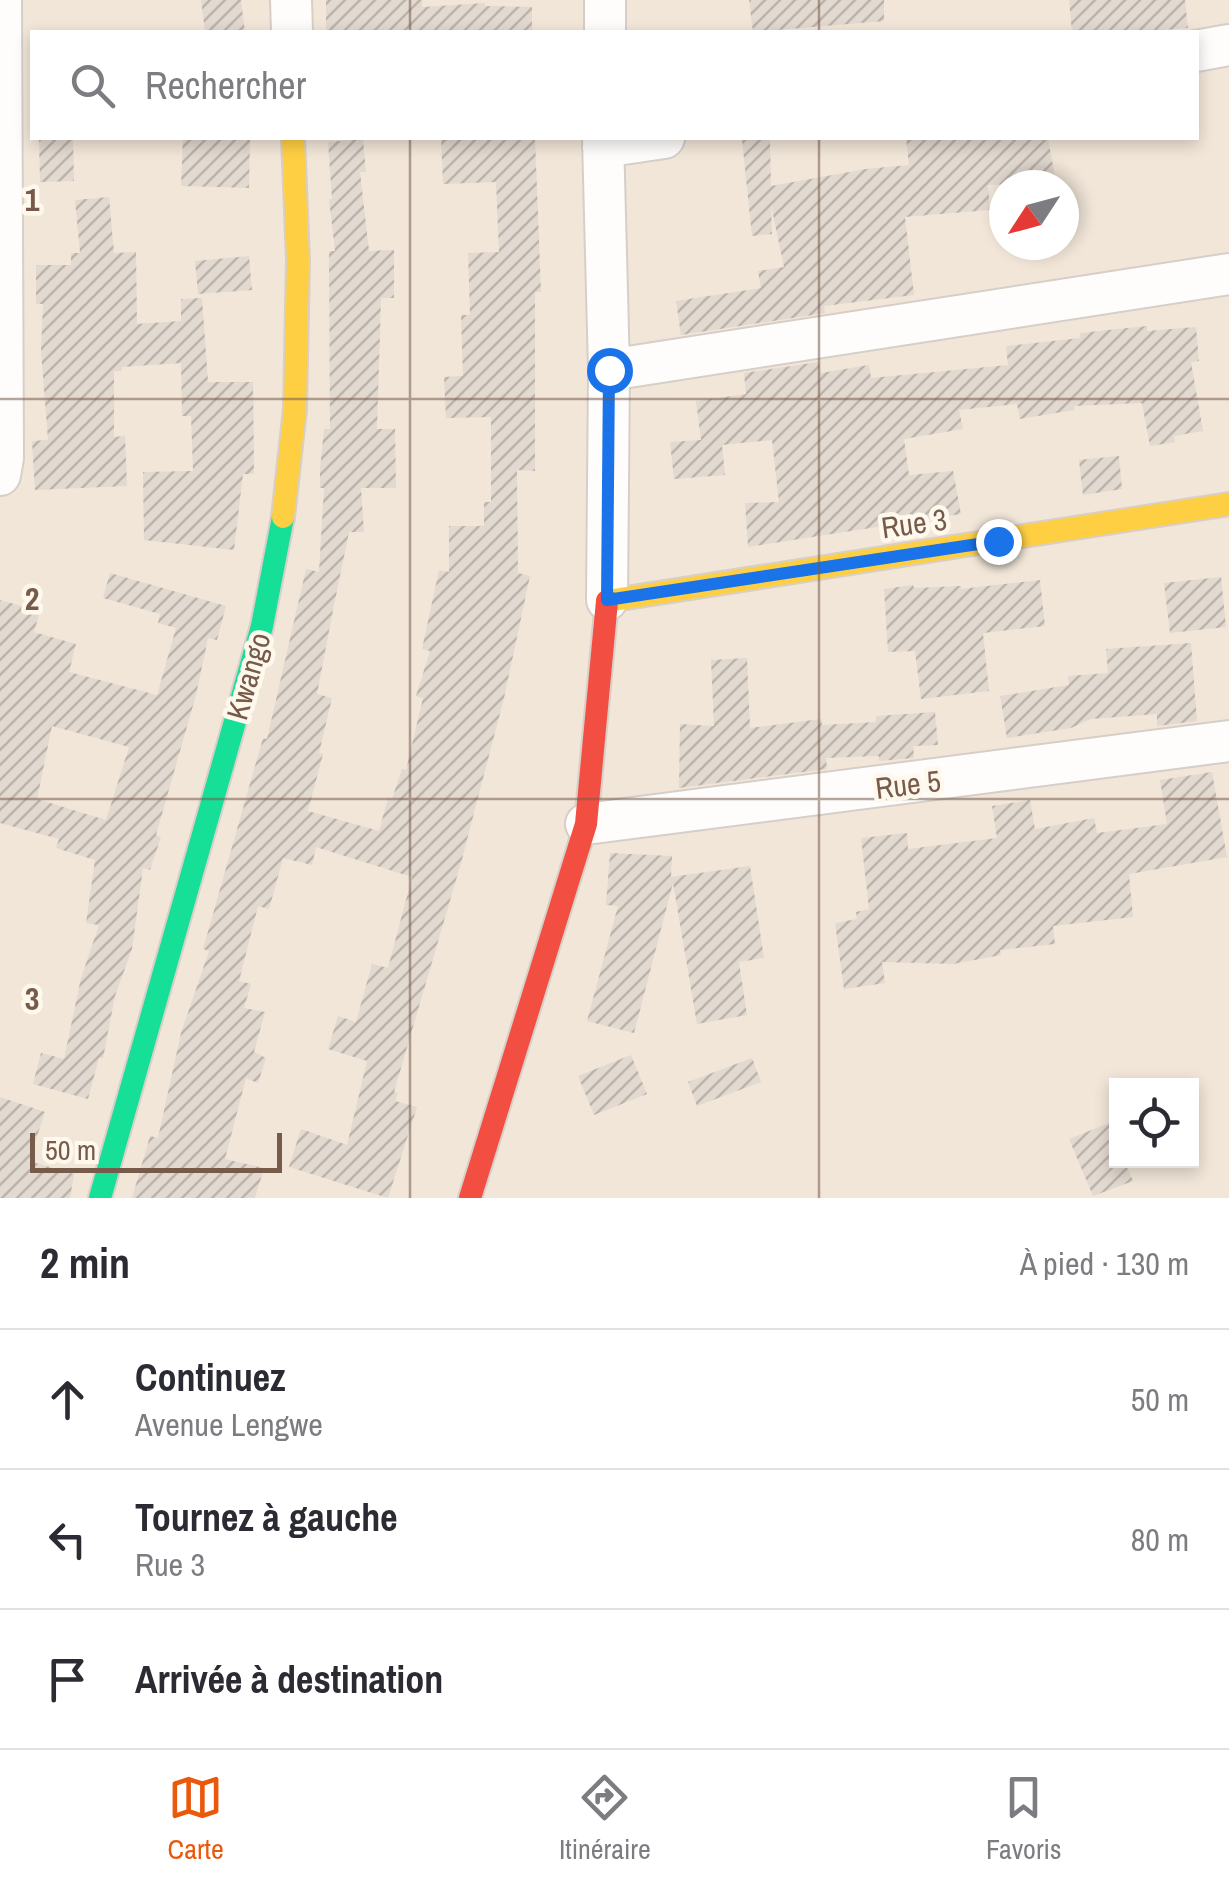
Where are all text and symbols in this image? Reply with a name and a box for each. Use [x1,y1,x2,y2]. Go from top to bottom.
search box [30,30,1199,140]
icon: search [65,58,120,113]
text: Rechercher [145,60,306,111]
north arrow [989,170,1079,260]
text: 1 [25,178,40,221]
route start [587,348,633,394]
street label: Rue 3 [879,499,949,547]
route end [976,519,1022,565]
text: 2 [25,577,39,620]
street label: Kwango [217,628,279,724]
street label: Rue 5 [873,760,943,808]
text: 3 [25,977,39,1020]
map controls [1109,1078,1199,1168]
button: locate [1109,1078,1199,1168]
scale bar [30,1128,282,1172]
text: 50 m [45,1131,96,1169]
text: 2 min [40,1235,130,1291]
text: À pied · 130 m [1020,1242,1189,1285]
text: Continuez [135,1352,286,1403]
icon: ahead [40,1372,95,1427]
text: 50 m [1131,1378,1189,1421]
text: Avenue Lengwe [135,1403,323,1446]
text: Tournez à gauche [135,1492,398,1543]
icon: left [40,1512,95,1567]
text: 80 m [1131,1518,1189,1561]
text: Rue 3 [135,1543,205,1586]
icon: arrive [40,1652,95,1707]
text: Arrivée à destination [135,1654,443,1705]
tab: Carte [168,1770,224,1868]
tab: Itinéraire [559,1770,651,1868]
tab: Favoris [986,1770,1061,1868]

